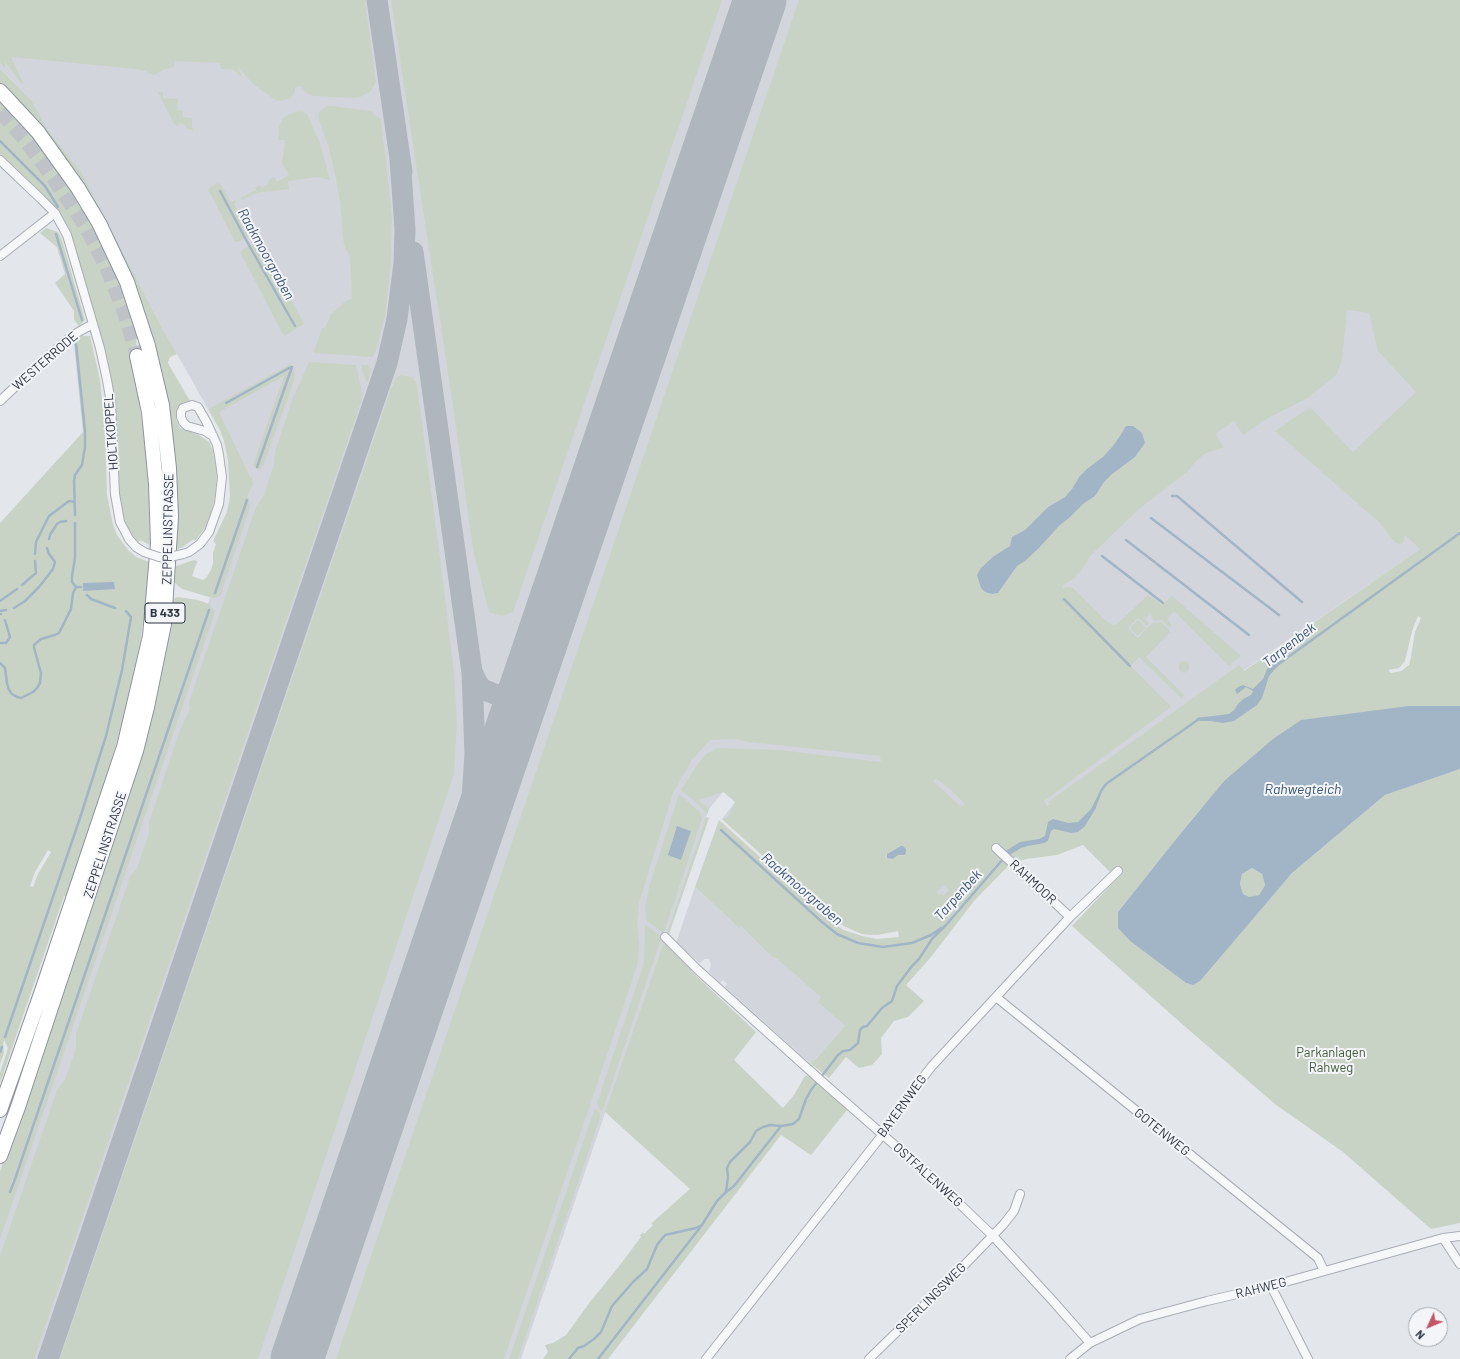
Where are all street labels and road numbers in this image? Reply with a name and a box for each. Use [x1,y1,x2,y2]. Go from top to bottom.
street label: WESTERRODE [9,328,81,394]
street label: HOLTKOPPEL [101,393,121,471]
street label: ZEPPELINSTRASSE [159,473,177,585]
road number: B 433 [145,603,185,623]
street label: ZEPPELINSTRASSE [80,790,130,900]
street label: RAHMOOR [1006,856,1060,908]
street label: BAYERNWEG [874,1072,930,1140]
street label: GOTENWEG [1131,1105,1193,1159]
street label: OSTFALENWEG [890,1140,966,1210]
street label: SPERLINGSWEG [893,1260,969,1336]
street label: RAHWEG [1234,1274,1288,1302]

